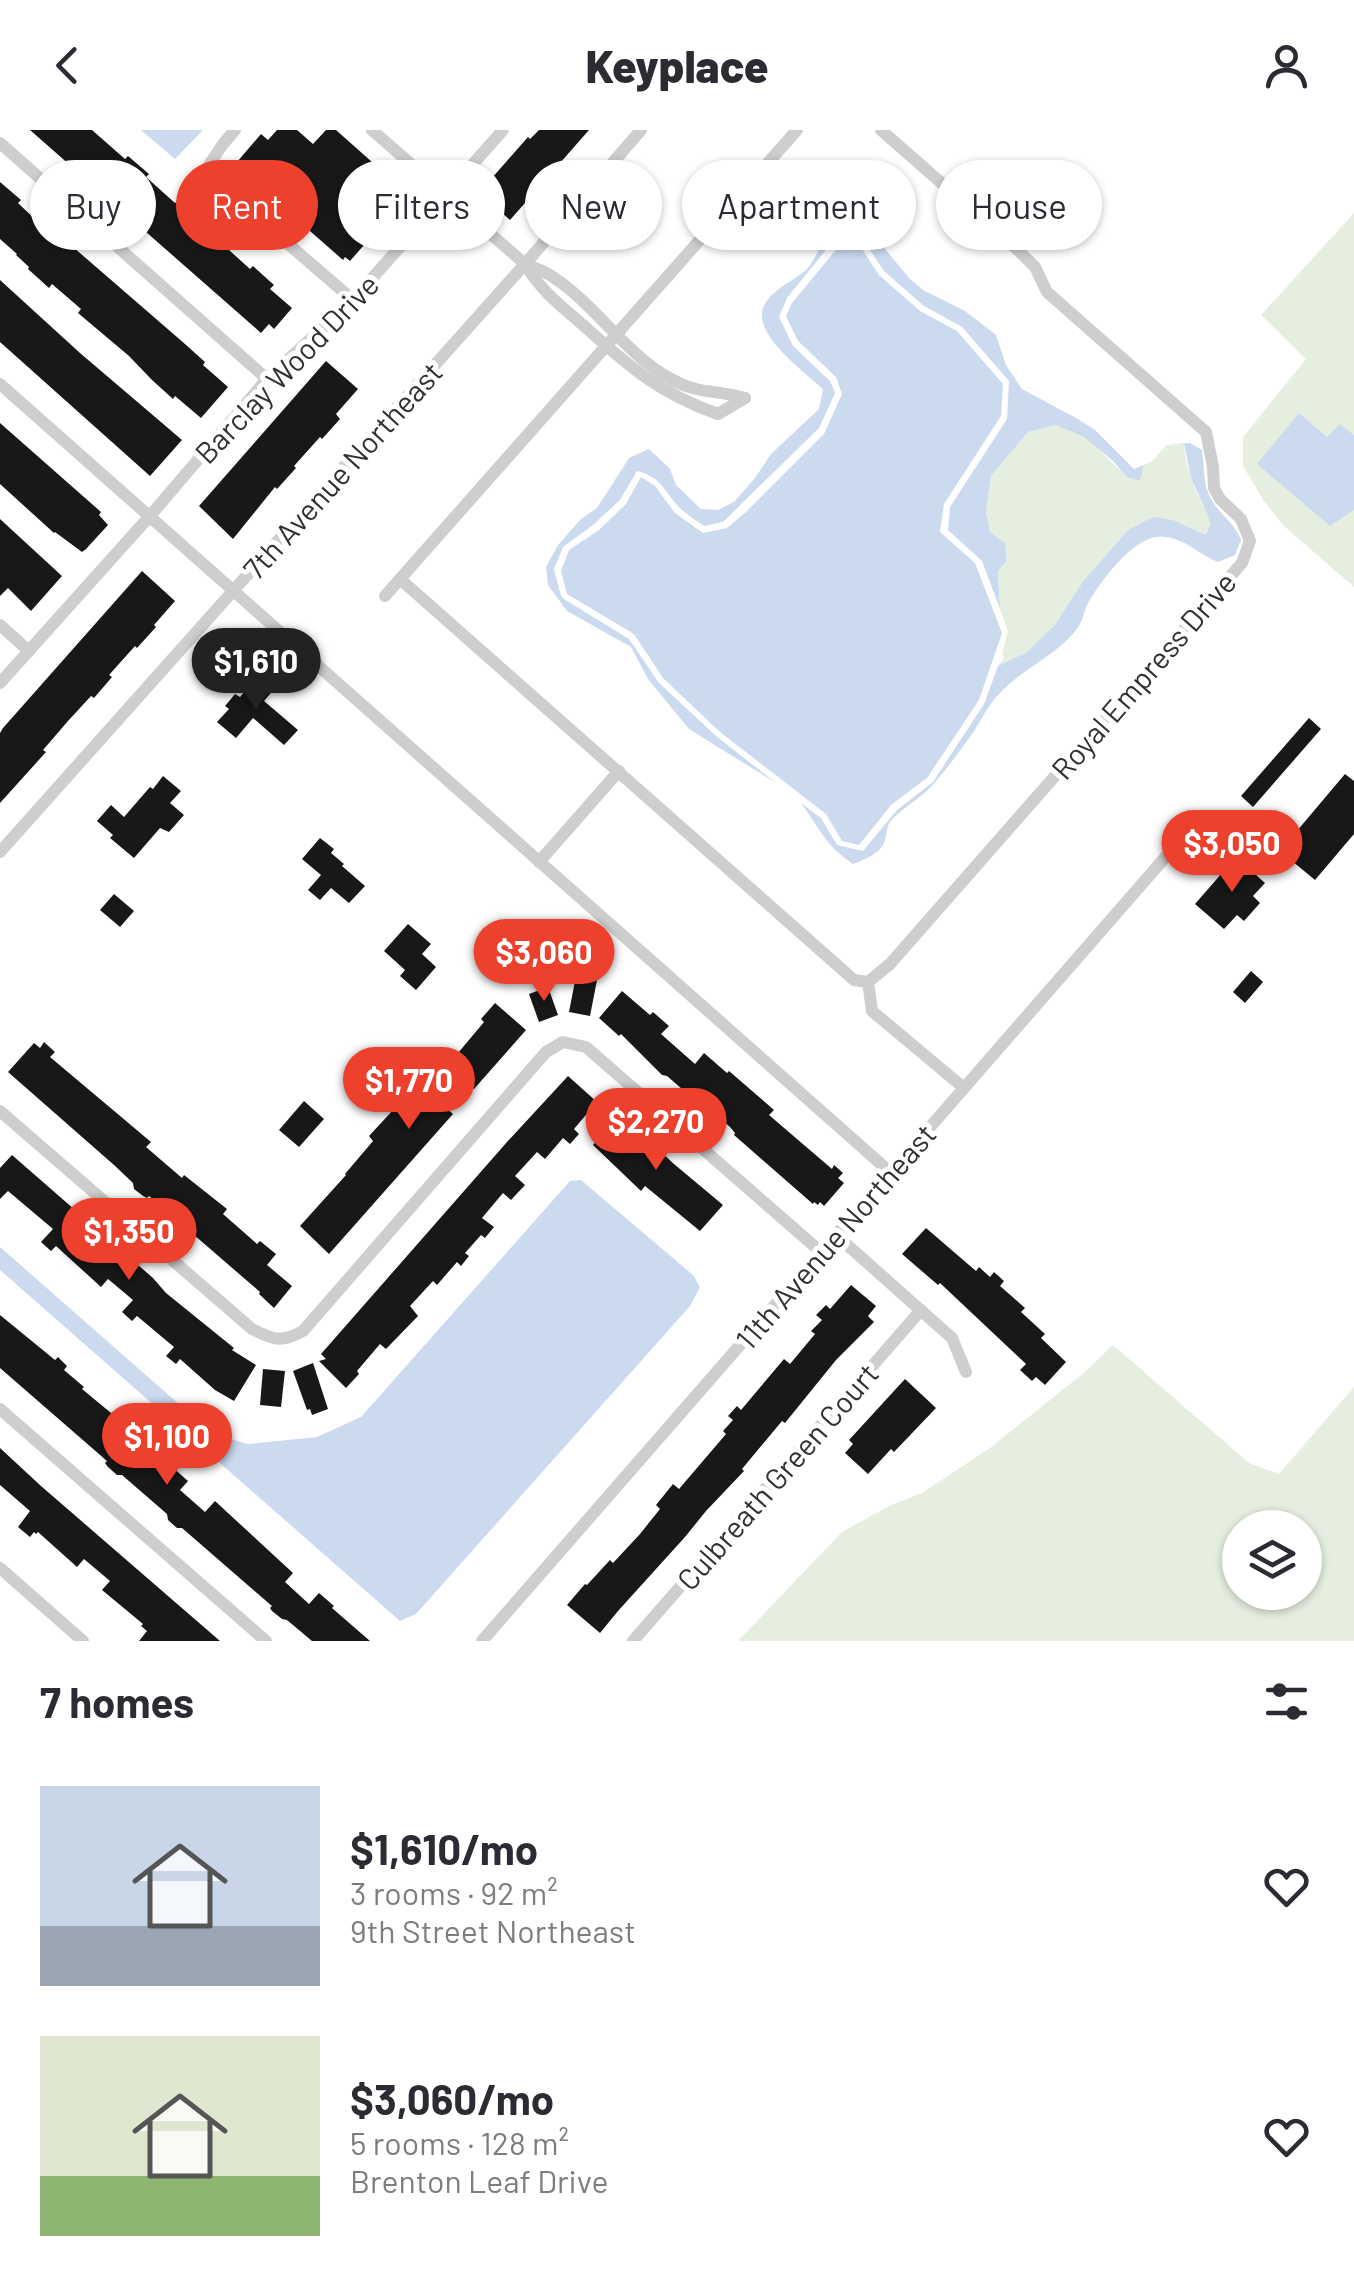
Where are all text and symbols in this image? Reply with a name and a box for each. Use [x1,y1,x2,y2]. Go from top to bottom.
icon: back [40,38,95,93]
text: Keyplace [585,38,769,92]
icon: person [1259,38,1314,93]
chip: Buy [30,160,156,250]
chip: Rent [176,160,318,250]
chip: Filters [338,160,505,250]
chip: New [525,160,662,250]
chip: Apartment [682,160,916,250]
chip: House [936,160,1102,250]
street label: Barclay Wood Drive [187,266,385,470]
street label: 7th Avenue Northeast [235,354,449,586]
street label: Royal Empress Drive [1043,564,1243,786]
pin: $1,610 [175,628,337,713]
text: $1,610 [214,641,298,679]
pin: $3,050 [1151,810,1313,895]
text: $3,050 [1184,823,1280,861]
pin: $3,060 [463,919,625,1004]
text: $3,060 [496,932,592,970]
pin: $1,770 [328,1047,490,1132]
text: $1,770 [365,1060,453,1098]
pin: $2,270 [575,1088,737,1173]
text: $2,270 [608,1101,704,1139]
street label: 11th Avenue Northeast [727,1116,943,1356]
pin: $1,350 [48,1198,210,1283]
text: $1,350 [84,1211,174,1249]
street label: Culbreath Green Court [669,1355,885,1597]
pin: $1,100 [86,1403,248,1488]
text: $1,100 [124,1416,210,1454]
map controls [1222,1510,1322,1610]
button: layers [1222,1510,1322,1610]
icon: filters [1259,1674,1314,1729]
text: 7 homes [40,1676,194,1726]
text: $1,610/mo [350,1823,538,1873]
icon: home [120,1826,240,1946]
icon: heart [1259,1859,1314,1914]
text: 3 rooms · 92 m² [350,1873,558,1911]
text: 9th Street Northeast [350,1911,636,1949]
text: $3,060/mo [350,2073,554,2123]
icon: home [120,2076,240,2196]
icon: heart [1259,2109,1314,2164]
text: 5 rooms · 128 m² [350,2123,569,2161]
text: Brenton Leaf Drive [350,2161,609,2199]

